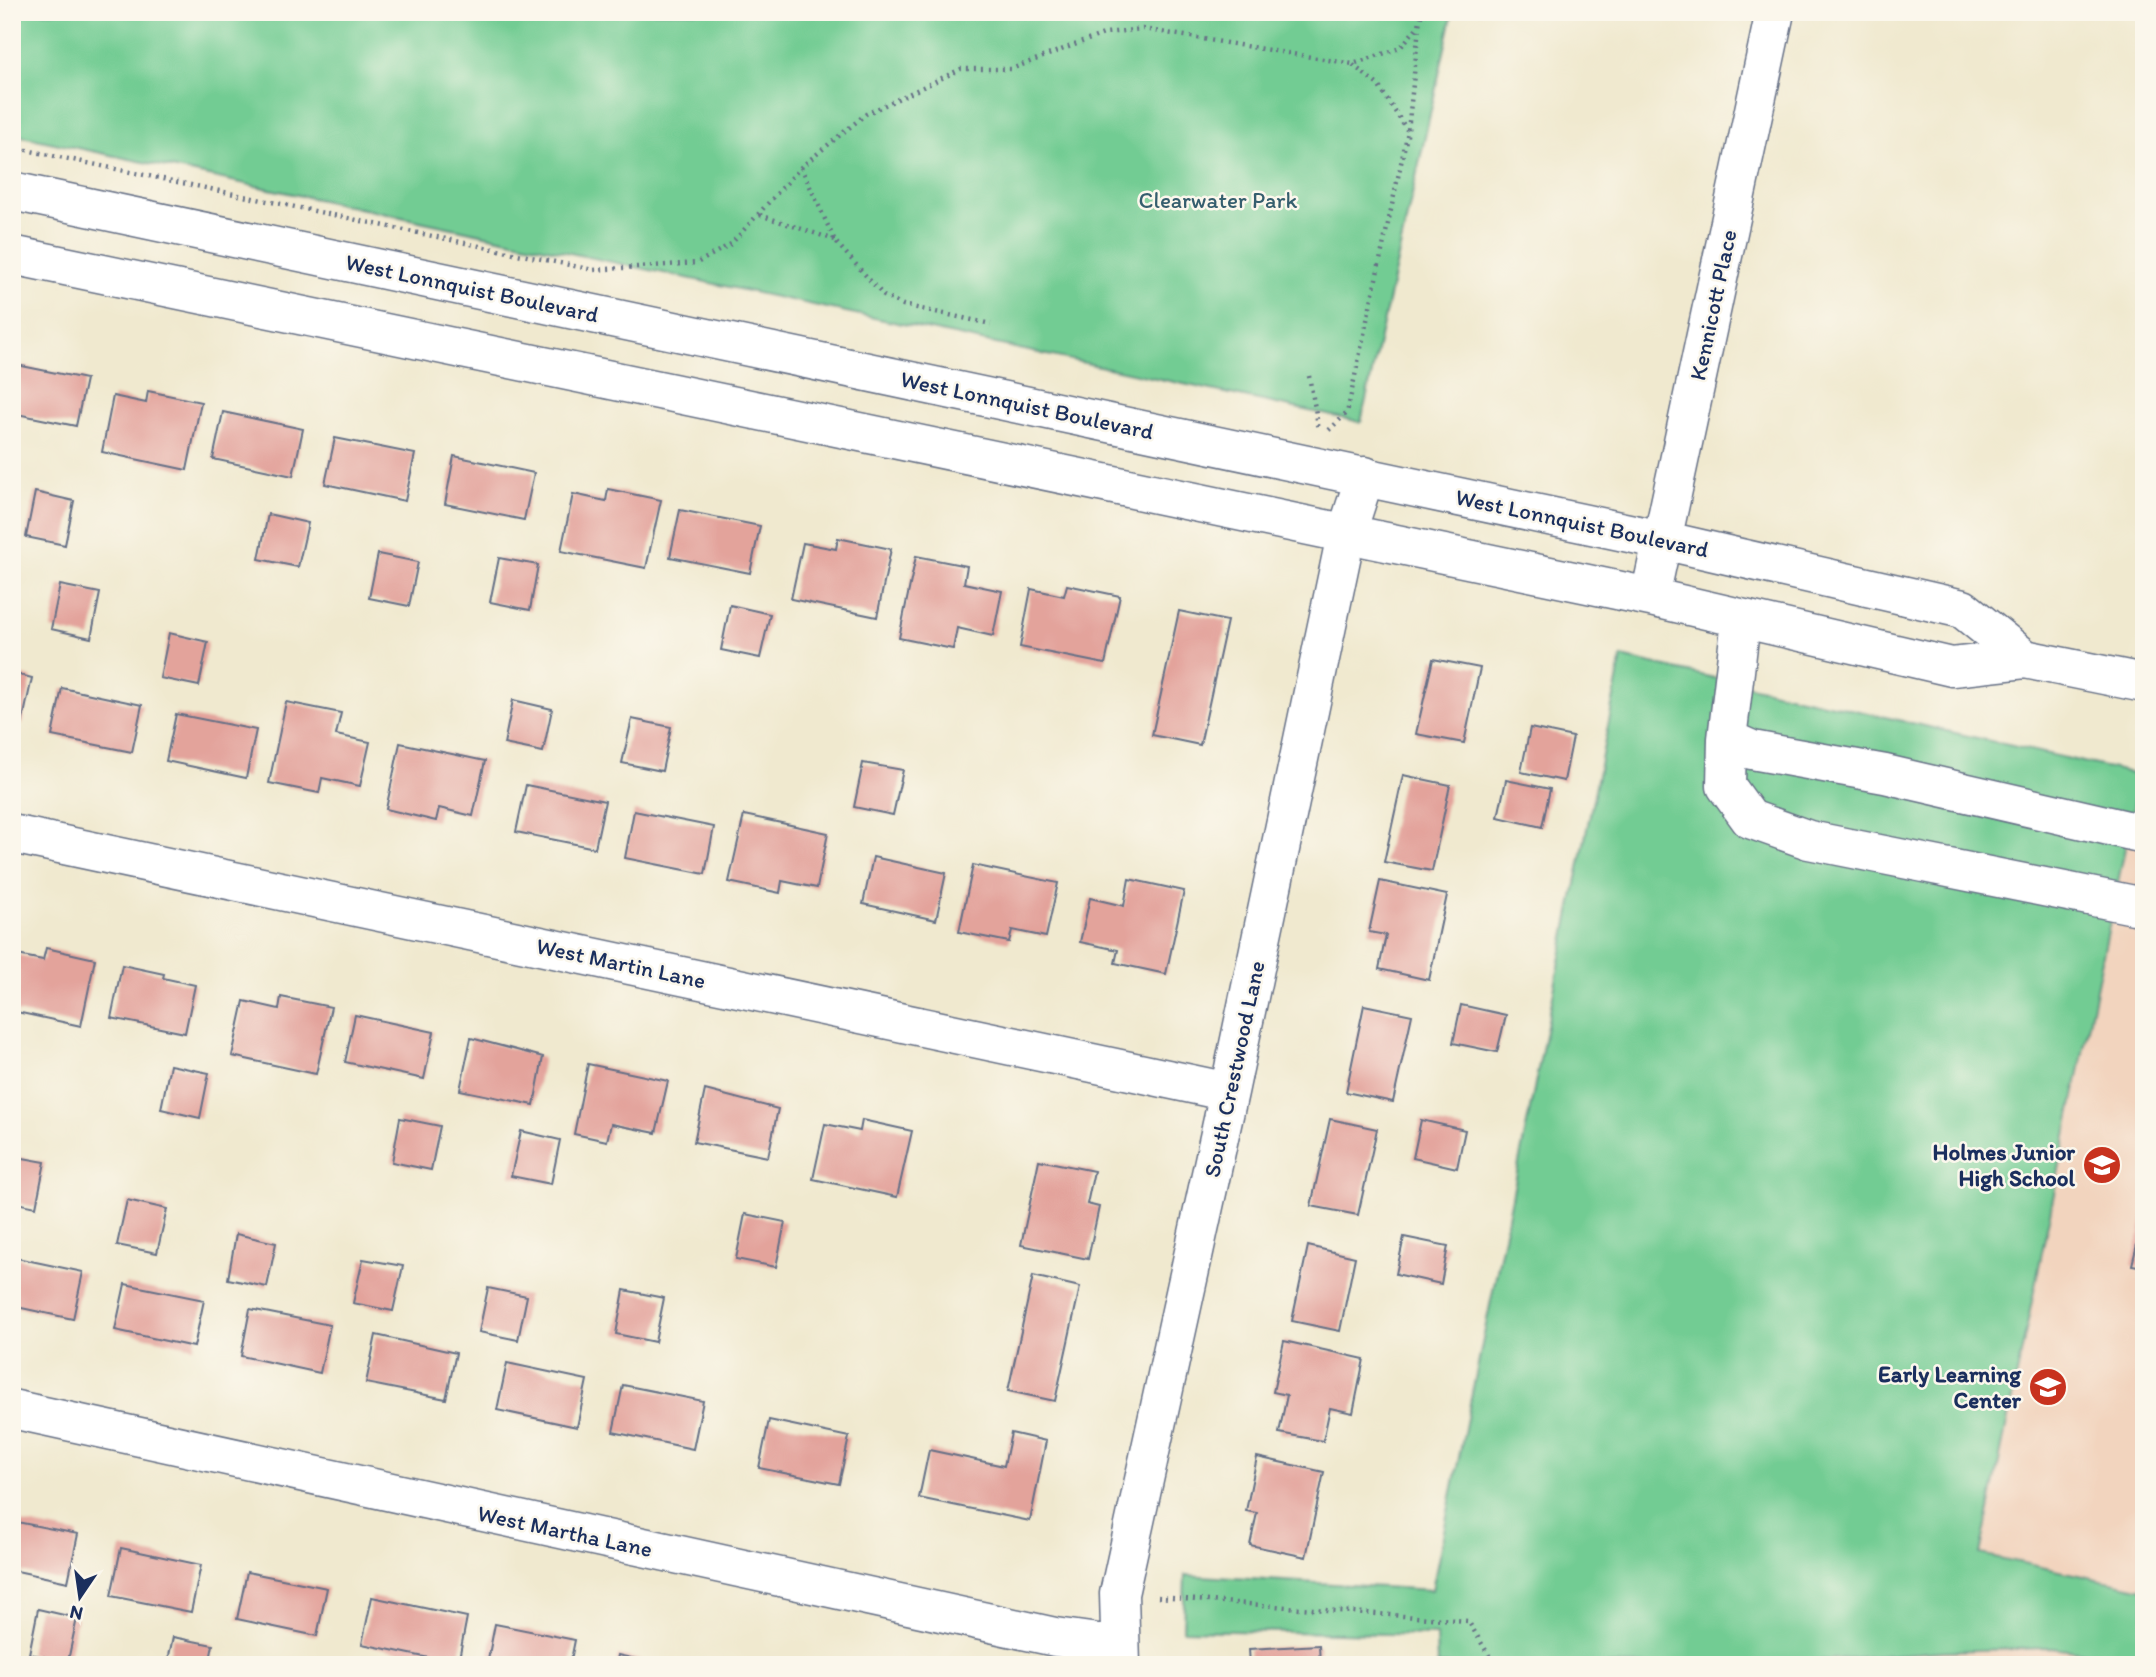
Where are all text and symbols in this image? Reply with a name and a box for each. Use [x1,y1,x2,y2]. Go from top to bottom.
park label: Clearwater Park [1139,186,1298,214]
street label: Kennicott Place [1683,227,1743,383]
street label: West Lonnquist Boulevard [343,247,601,329]
street label: West Lonnquist Boulevard [898,364,1156,446]
street label: West Lonnquist Boulevard [1453,482,1711,564]
street label: West Martin Lane [534,931,708,995]
street label: South Crestwood Lane [1197,958,1271,1180]
place label: Holmes Junior High School [1933,1138,2075,1192]
school or university icon: Holmes Junior High School [2081,1144,2123,1186]
place label: Early Learning Center [1878,1360,2022,1414]
school or university icon: Early Learning Center [2027,1366,2069,1408]
street label: West Martha Lane [475,1499,655,1563]
north arrow [46,1562,116,1632]
text: N [67,1600,85,1626]

